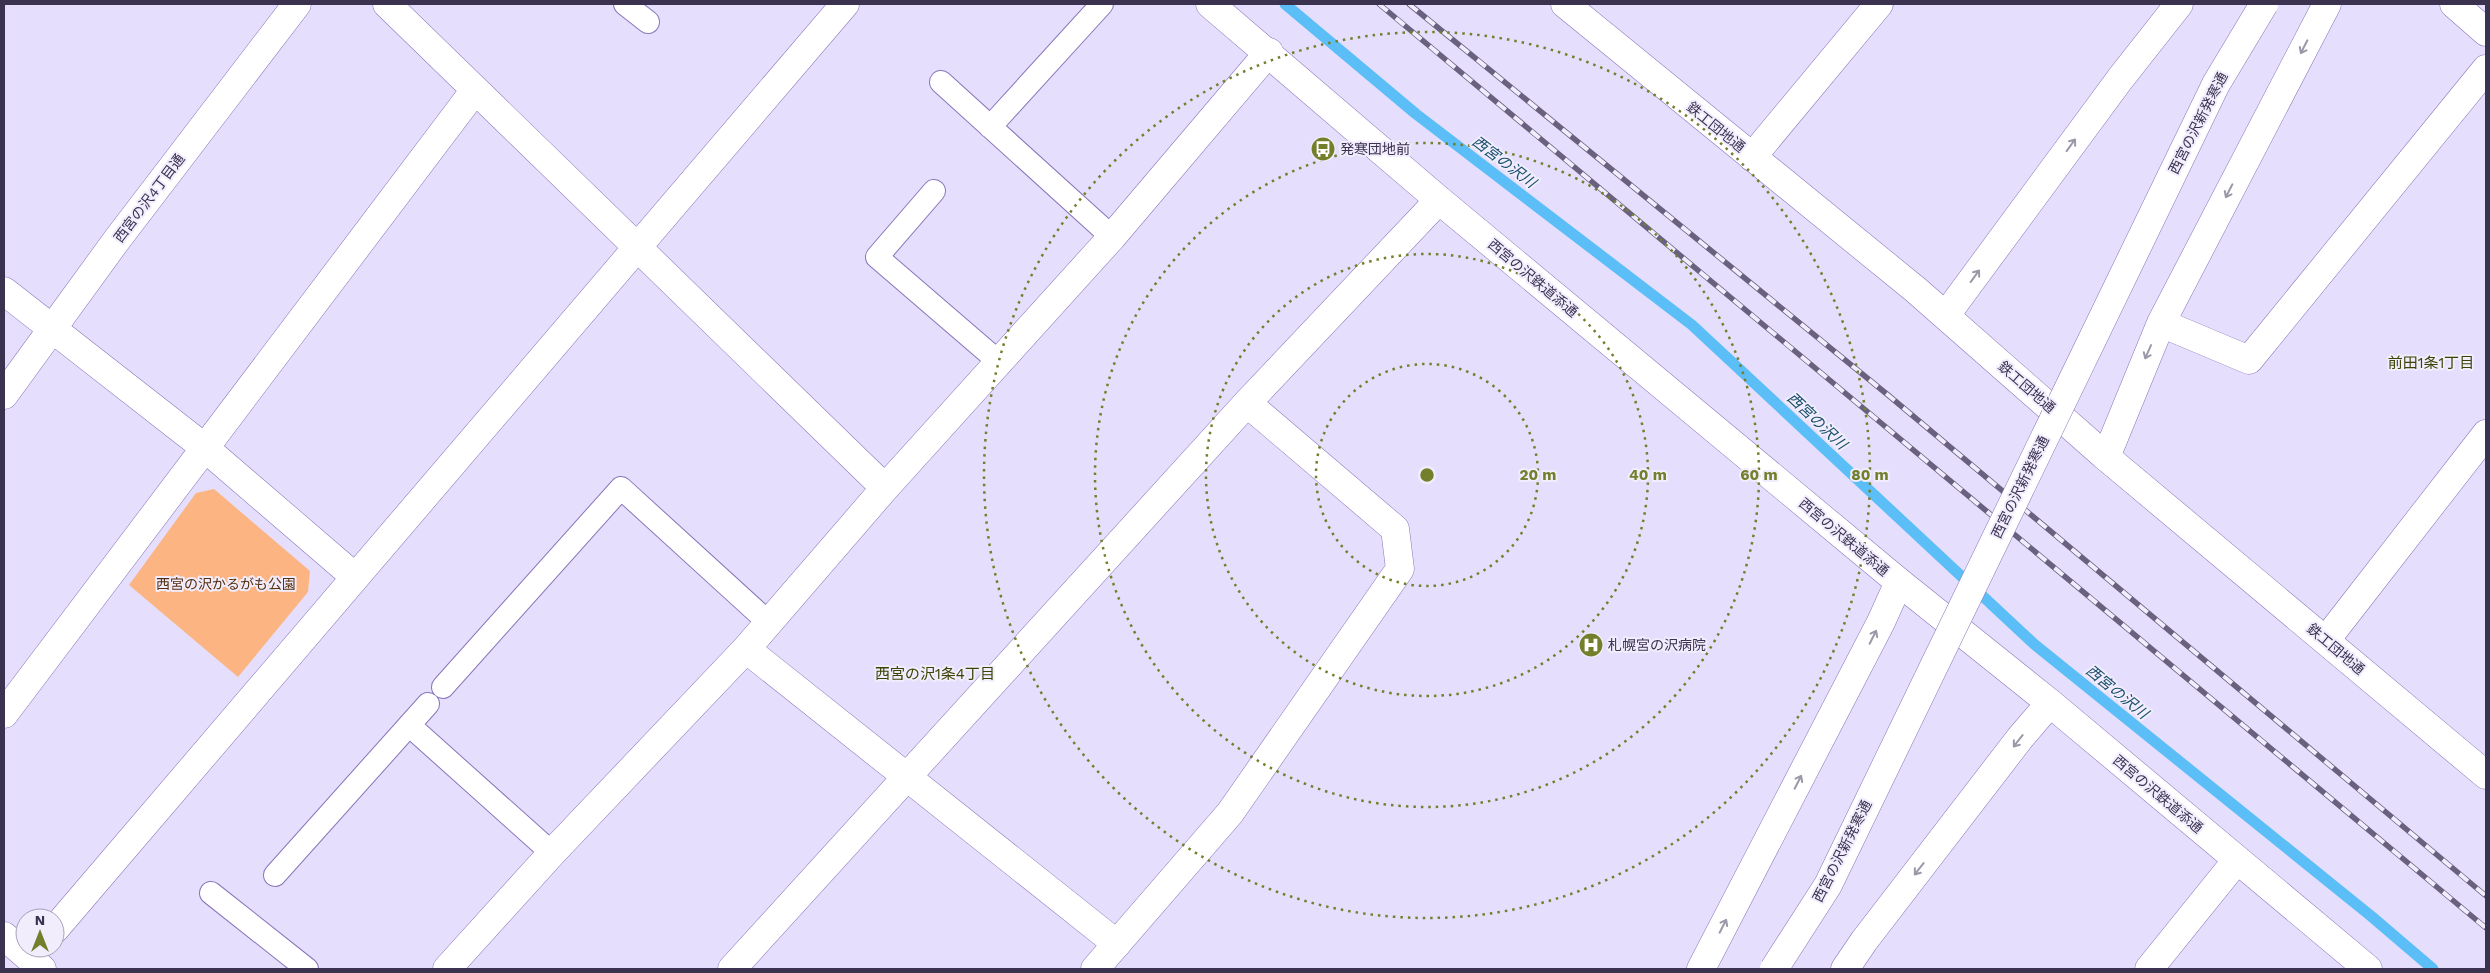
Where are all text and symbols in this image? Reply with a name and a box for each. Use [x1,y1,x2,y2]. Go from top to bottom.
one-way arrow [2299,39,2308,54]
street label: 西宮の沢新発寒通 [2165,69,2231,177]
street label: 鉄工団地通 [1684,99,1748,155]
water label: 西宮の沢川 [1469,132,1541,193]
bus stop icon: 発寒団地前 [1310,136,1336,162]
one-way arrow [2066,138,2076,152]
place label: 発寒団地前 [1340,141,1410,157]
street label: 西宮の沢4丁目通 [111,151,187,245]
one-way arrow [2224,184,2234,199]
street label: 西宮の沢鉄道添通 [1485,236,1581,320]
one-way arrow [1969,270,1980,283]
one-way arrow [2143,344,2153,359]
district label: 前田1条1丁目 [2388,354,2474,372]
street label: 鉄工団地通 [1995,358,2059,416]
water label: 西宮の沢川 [1783,389,1852,455]
street label: 西宮の沢新発寒通 [1988,433,2052,541]
centre of rings [1418,466,1436,484]
text: 20 m [1519,466,1557,484]
text: 40 m [1629,466,1667,484]
text: 60 m [1740,466,1778,484]
text: 80 m [1851,466,1889,484]
street label: 西宮の沢鉄道添通 [1796,495,1892,579]
park label: 西宮の沢かるがも公園 [156,576,296,592]
street label: 鉄工団地通 [2304,620,2368,678]
one-way arrow [1868,630,1878,645]
hospital icon: 札幌宮の沢病院 [1578,632,1604,658]
place label: 札幌宮の沢病院 [1608,637,1706,653]
water label: 西宮の沢川 [2082,661,2153,724]
district label: 西宮の沢1条4丁目 [875,665,995,683]
one-way arrow [2013,734,2024,747]
street label: 西宮の沢鉄道添通 [2110,752,2206,836]
one-way arrow [1793,774,1803,789]
street label: 西宮の沢新発寒通 [1809,797,1875,905]
one-way arrow [1914,862,1925,875]
north arrow [15,908,65,958]
text: N [35,912,45,928]
one-way arrow [1719,919,1728,934]

